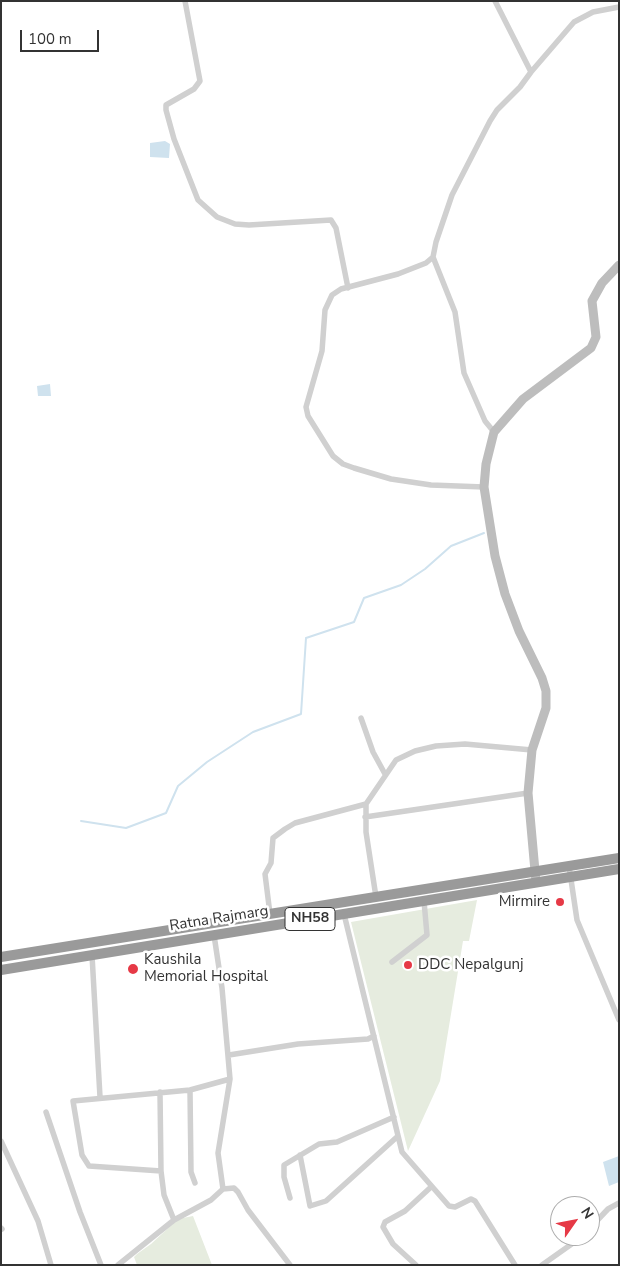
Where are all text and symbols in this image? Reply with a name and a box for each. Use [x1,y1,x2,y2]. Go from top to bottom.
scale bar [22,20,101,52]
text: 100 m [28,29,72,49]
place label: Mirmire [499,893,550,911]
marker: Mirmire [554,896,566,908]
street label: Ratna Rajmarg [168,902,270,936]
road number: NH58 [285,908,335,931]
place label: Kaushila Memorial Hospital [144,951,268,986]
place label: DDC Nepalgunj [418,956,524,974]
marker: DDC Nepalgunj [402,959,414,971]
marker: Kaushila Memorial Hospital [126,962,140,976]
north arrow [550,1196,600,1246]
text: N [576,1204,598,1223]

